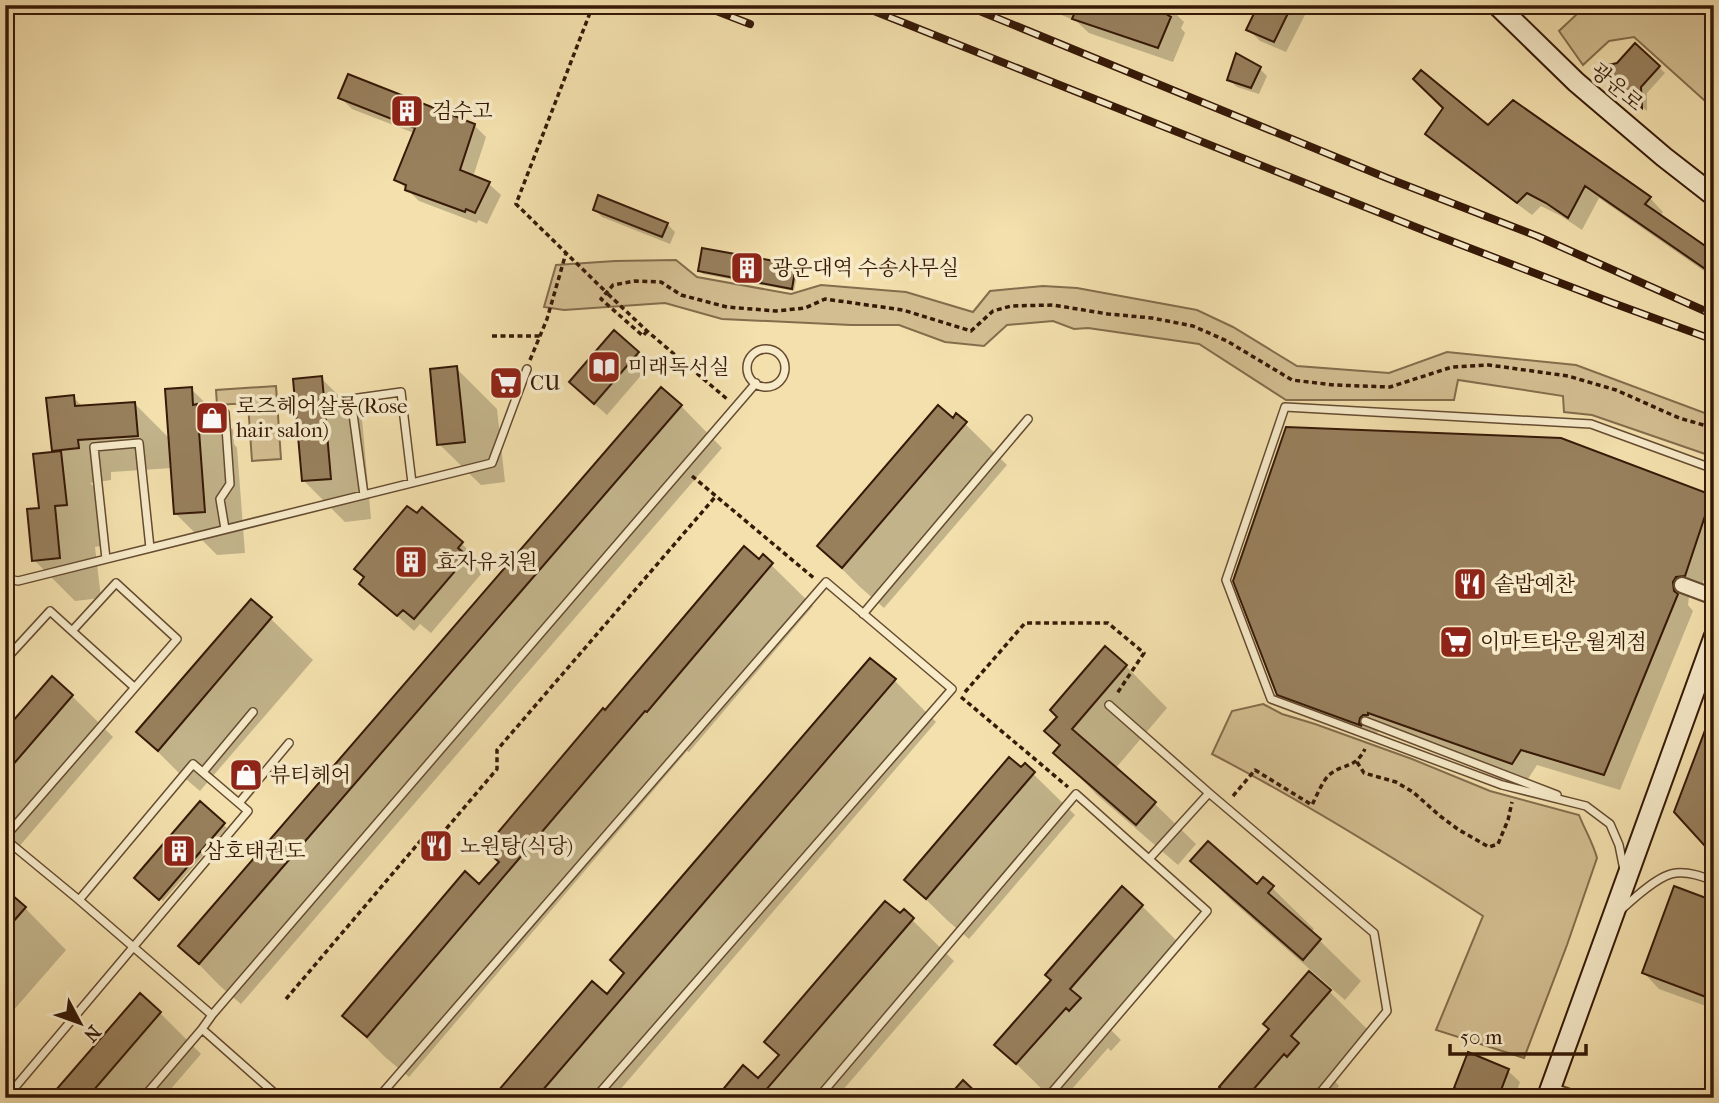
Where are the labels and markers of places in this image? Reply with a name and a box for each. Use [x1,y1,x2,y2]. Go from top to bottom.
building icon: 검수고 [388,92,426,130]
place label: 검수고 [432,99,493,123]
building icon: 광운대역 수송사무실 [728,249,766,287]
place label: 광운대역 수송사무실 [772,256,959,280]
library icon: 미래독서실 [585,348,623,386]
place label: 미래독서실 [628,355,729,379]
supermarket icon: CU [487,364,525,402]
place label: CU [530,371,561,395]
place label: 로즈헤어살롱(Rose hair salon) [236,394,407,442]
shop icon: 로즈헤어살롱(Rose hair salon) [193,399,231,437]
building icon: 효자유치원 [392,543,430,581]
place label: 효자유치원 [436,550,537,574]
restaurant icon: 솥밥예찬 [1451,565,1489,603]
place label: 솥밥예찬 [1494,572,1576,596]
supermarket icon: 이마트타운 월계점 [1437,623,1475,661]
place label: 이마트타운 월계점 [1480,630,1647,654]
shop icon: 뷰티헤어 [227,756,265,794]
place label: 뷰티헤어 [270,763,351,787]
restaurant icon: 노원탕(식당) [417,827,455,865]
building icon: 삼호태권도 [160,832,198,870]
place label: 노원탕(식당) [460,834,573,858]
place label: 삼호태권도 [204,839,305,863]

